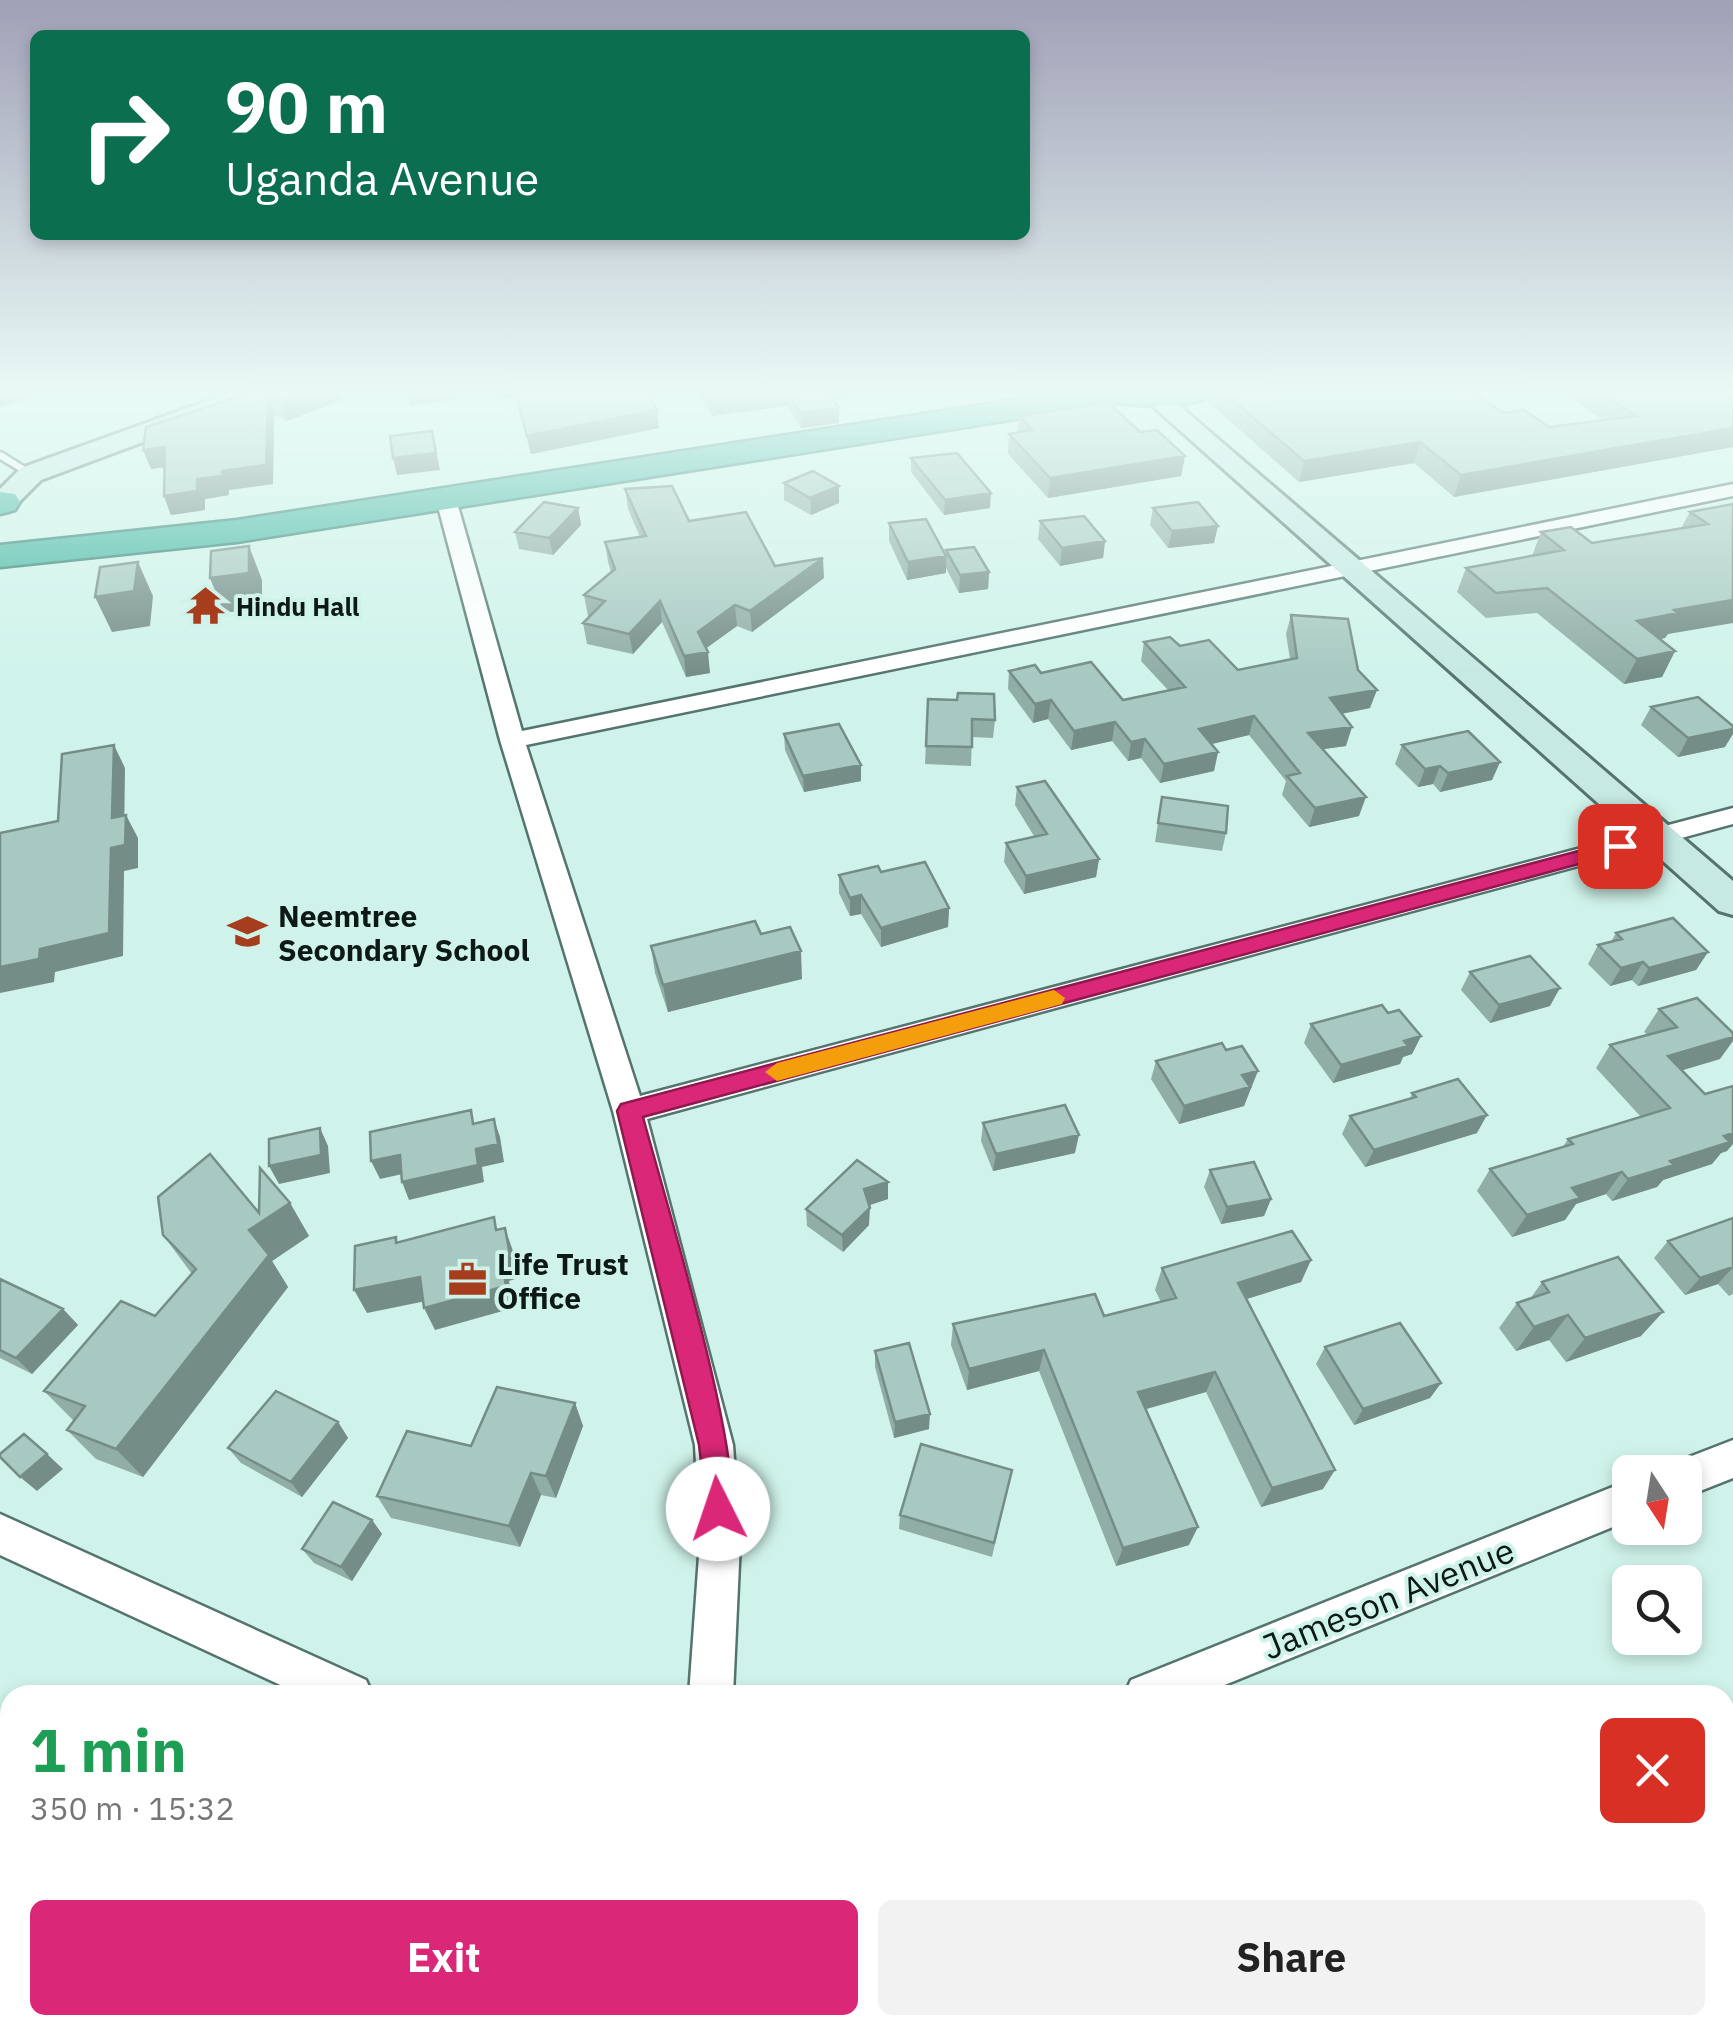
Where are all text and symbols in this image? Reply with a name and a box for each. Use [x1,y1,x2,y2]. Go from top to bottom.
text: 90 m [225,61,388,152]
icon: right [60,70,190,200]
text: Uganda Avenue [225,149,539,207]
temple icon: Hindu Hall [185,585,227,627]
place label: Hindu Hall [236,590,360,623]
pin [1578,804,1663,889]
icon: arrive [1593,819,1648,874]
place label: Neemtree Secondary School [278,896,530,969]
school or university icon: Neemtree Secondary School [227,911,269,953]
place label: Life Trust Office [497,1244,629,1317]
office icon: Life Trust Office [446,1259,488,1301]
north arrow [1612,1455,1702,1545]
map controls [1612,1455,1702,1655]
position arrow [666,1457,770,1561]
street label: Jameson Avenue [1255,1526,1521,1670]
button: search [1612,1565,1702,1655]
text: 1 min [30,1710,187,1789]
button: close [1600,1718,1705,1823]
text: 350 m · 15:32 [30,1787,235,1829]
button: Exit [30,1900,858,2015]
button: Share [878,1900,1705,2015]

